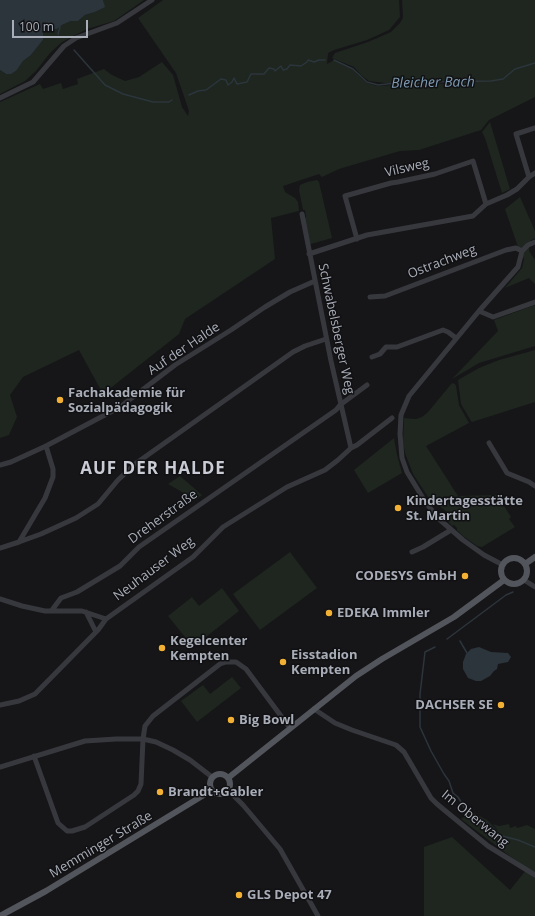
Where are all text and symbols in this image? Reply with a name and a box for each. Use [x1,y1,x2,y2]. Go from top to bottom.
scale bar [14,12,90,38]
text: 100 m [19,18,54,35]
water label: Bleicher Bach [391,74,475,92]
street label: Vilsweg [383,155,431,181]
street label: Ostrachweg [406,242,478,282]
street label: Schwabelsberger Weg [315,262,357,396]
street label: Auf der Halde [145,319,223,379]
place label: Fachakademie für Sozialpädagogik [68,385,185,416]
marker: Fachakademie für Sozialpädagogik [55,395,65,405]
district label: AUF DER HALDE [80,459,226,479]
street label: Dreherstraße [125,487,201,547]
place label: Kindertagesstätte St. Martin [406,493,523,524]
marker: Kindertagesstätte St. Martin [393,503,403,513]
street label: Neuhauser Weg [111,534,197,604]
place label: CODESYS GmbH [355,568,457,584]
marker: CODESYS GmbH [460,571,470,581]
place label: EDEKA Immler [337,605,430,621]
marker: EDEKA Immler [324,608,334,618]
place label: Kegelcenter Kempten [170,633,247,664]
marker: Kegelcenter Kempten [157,643,167,653]
place label: Eisstadion Kempten [291,647,357,678]
marker: Eisstadion Kempten [278,657,288,667]
place label: DACHSER SE [415,697,493,713]
marker: DACHSER SE [496,700,506,710]
place label: Big Bowl [239,712,294,728]
marker: Big Bowl [226,715,236,725]
place label: Brandt+Gabler [168,784,263,800]
marker: Brandt+Gabler [155,787,165,797]
street label: Im Oberwang [438,787,512,851]
street label: Memminger Straße [47,808,155,882]
place label: GLS Depot 47 [247,887,332,903]
marker: GLS Depot 47 [234,890,244,900]

